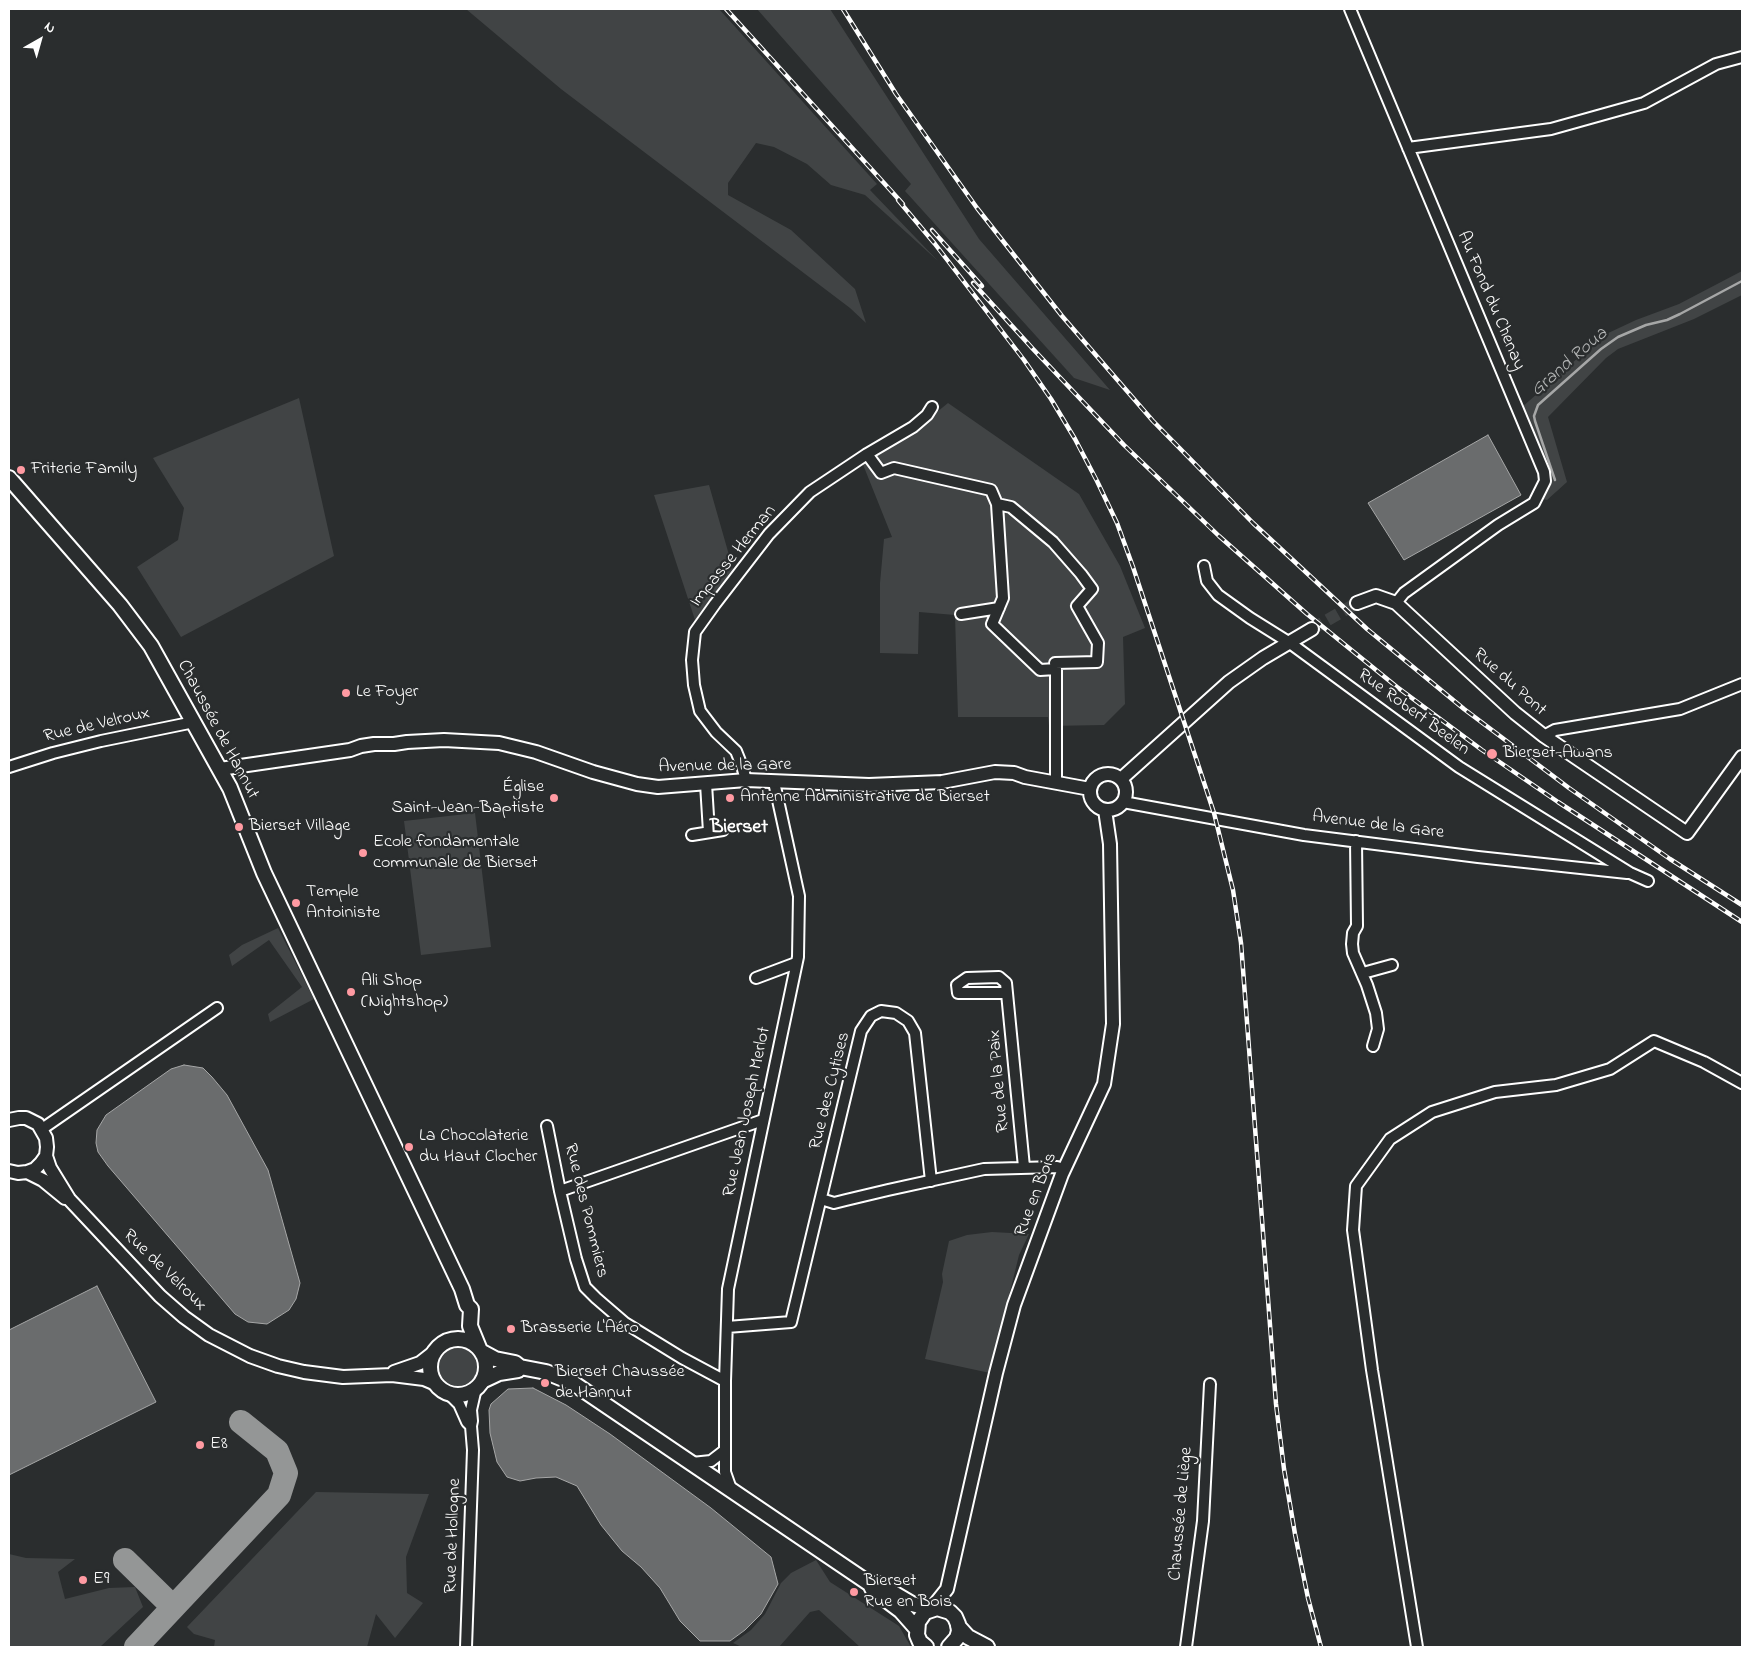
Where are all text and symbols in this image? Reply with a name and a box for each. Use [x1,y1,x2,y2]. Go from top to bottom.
north arrow [15,15,65,65]
text: N [39,17,60,39]
street label: Au Fond du Chenay [1451,228,1529,374]
water label: Grand Roua [1527,323,1613,403]
place label: Friterie Family [31,459,137,481]
marker: Friterie Family [15,464,27,476]
street label: Impasse Herman [686,502,782,612]
street label: Rue du Pont [1468,644,1550,722]
street label: Chaussée de Hannut [171,657,263,803]
street label: Rue Robert Beelen [1353,665,1473,761]
place label: Le Foyer [356,682,418,704]
marker: Le Foyer [340,687,352,699]
street label: Rue de Velroux [42,703,152,749]
place label: Bierset-Awans [1503,743,1613,765]
marker: Bierset-Awans [1485,747,1499,761]
street label: Avenue de la Gare [658,755,792,779]
place label: Église Saint-Jean-Baptiste [391,777,544,820]
place label: Antenne Administrative de Bierset [740,787,990,809]
marker: Église Saint-Jean-Baptiste [548,792,560,804]
marker: Antenne Administrative de Bierset [724,792,736,804]
street label: Avenue de la Gare [1311,807,1445,845]
place label: Bierset Village [249,816,350,838]
district label: Bierset [710,817,768,841]
marker: Bierset Village [233,821,245,833]
place label: Ecole fondamentale communale de Bierset [373,832,538,874]
marker: Ecole fondamentale communale de Bierset [357,847,369,859]
place label: Temple Antoiniste [306,882,380,924]
marker: Temple Antoiniste [290,897,302,909]
place label: Ali Shop (Nightshop) [361,971,448,1014]
marker: Ali Shop (Nightshop) [345,986,357,998]
street label: Rue Jean Joseph Merlot [719,1025,777,1199]
street label: Rue de la Paix [985,1029,1015,1133]
street label: Rue des Cytises [806,1030,856,1152]
place label: La Chocolaterie du Haut Clocher [419,1126,537,1168]
marker: La Chocolaterie du Haut Clocher [403,1141,415,1153]
street label: Rue des Pommiers [558,1142,612,1280]
street label: Rue en Bois [1011,1150,1063,1240]
street label: Rue de Velroux [118,1226,210,1316]
place label: Brasserie L'Aéro [521,1318,639,1340]
marker: Brasserie L'Aéro [505,1323,517,1335]
place label: Bierset Chaussée de Hannut [555,1362,685,1405]
marker: Bierset Chaussée de Hannut [539,1377,551,1389]
place label: E8 [210,1434,228,1456]
marker: E8 [194,1439,206,1451]
street label: Chaussée de Liège [1165,1446,1199,1582]
street label: Rue de Hollogne [441,1478,467,1594]
place label: E9 [93,1569,109,1591]
place label: Bierset Rue en Bois [864,1571,952,1614]
marker: E9 [77,1574,89,1586]
marker: Bierset Rue en Bois [848,1586,860,1598]

